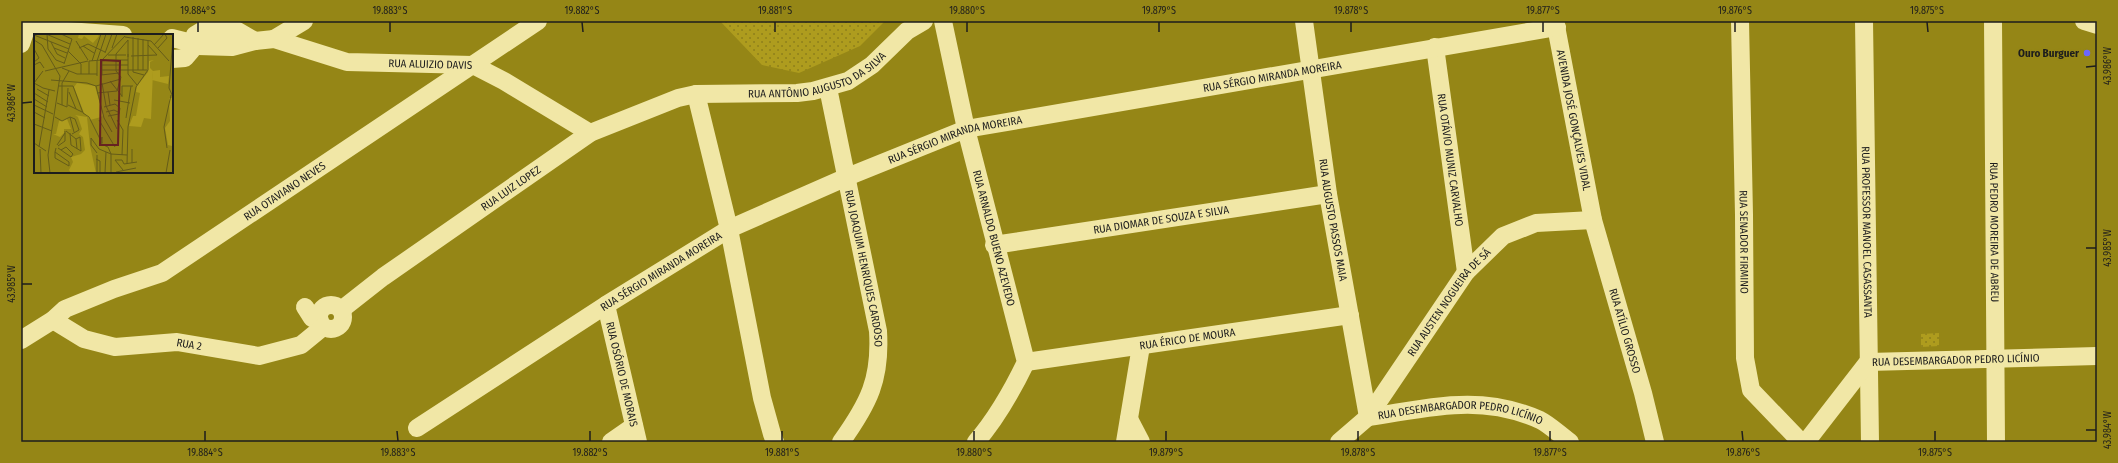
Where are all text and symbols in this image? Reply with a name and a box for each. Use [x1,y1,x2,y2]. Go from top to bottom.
text: 19.884°S [180,5,216,17]
text: 19.883°S [372,5,408,17]
text: 19.882°S [565,5,599,17]
text: 19.881°S [758,5,792,17]
text: 19.880°S [949,5,985,17]
text: 19.879°S [1142,5,1176,17]
text: 19.878°S [1334,5,1368,17]
text: 19.877°S [1526,5,1560,17]
text: 19.876°S [1718,5,1752,17]
text: 19.875°S [1910,5,1944,17]
inset map [34,34,173,173]
place label: Ouro Burguer [2018,47,2080,60]
text: 43.986°W [2102,47,2114,85]
marker: Ouro Burguer [2082,48,2092,58]
street label: RUA ANTÔNIO AUGUSTO DA SILVA [748,49,889,100]
street label: AVENIDA JOSÉ GONÇALVES VIDAL [1554,49,1593,192]
street label: RUA ALUIZIO DAVIS [388,57,473,72]
street label: RUA SÉRGIO MIRANDA MOREIRA [1202,58,1343,95]
text: 43.986°W [6,84,18,122]
street label: RUA OTÁVIO MUNIZ CARVALHO [1434,93,1466,227]
street label: RUA SÉRGIO MIRANDA MOREIRA [886,113,1023,167]
street label: RUA PROFESSOR MANOEL CASASSANTA [1859,146,1874,318]
street label: RUA AUGUSTO PASSOS MAIA [1316,158,1350,282]
street label: RUA OTAVIANO NEVES [241,159,329,223]
street label: RUA PEDRO MOREIRA DE ABREU [1987,162,2001,302]
street label: RUA LUIZ LOPEZ [479,163,543,214]
street label: RUA ARNALDO BUENO AZEVEDO [970,169,1017,308]
street label: RUA JOAQUIM HENRIQUES CARDOSO [842,189,884,347]
street label: RUA SENADOR FIRMINO [1736,190,1751,294]
street label: RUA DIOMAR DE SOUZA E SILVA [1092,203,1230,237]
street label: RUA SÉRGIO MIRANDA MOREIRA [598,229,724,314]
text: 43.985°W [2102,229,2114,267]
street label: RUA AUSTEN NOGUEIRA DE SÁ [1405,245,1494,359]
text: 43.985°W [6,265,18,303]
street label: RUA ATÍLIO GROSSO [1606,287,1643,375]
street label: RUA OSÓRIO DE MORAIS [603,321,640,429]
street label: RUA ÉRICO DE MOURA [1139,326,1236,352]
street label: RUA 2 [175,336,203,353]
street label: RUA DESEMBARGADOR PEDRO LICÍNIO [1872,351,2040,369]
street label: RUA DESEMBARGADOR PEDRO LICÍNIO [1377,399,1545,428]
text: 43.984°W [2102,411,2114,449]
text: 19.884°S [187,447,223,459]
text: 19.883°S [380,447,416,459]
text: 19.882°S [573,447,607,459]
text: 19.881°S [765,447,799,459]
text: 19.880°S [956,447,992,459]
text: 19.879°S [1149,447,1183,459]
text: 19.878°S [1341,447,1375,459]
text: 19.877°S [1533,447,1567,459]
text: 19.876°S [1726,447,1760,459]
text: 19.875°S [1918,447,1952,459]

